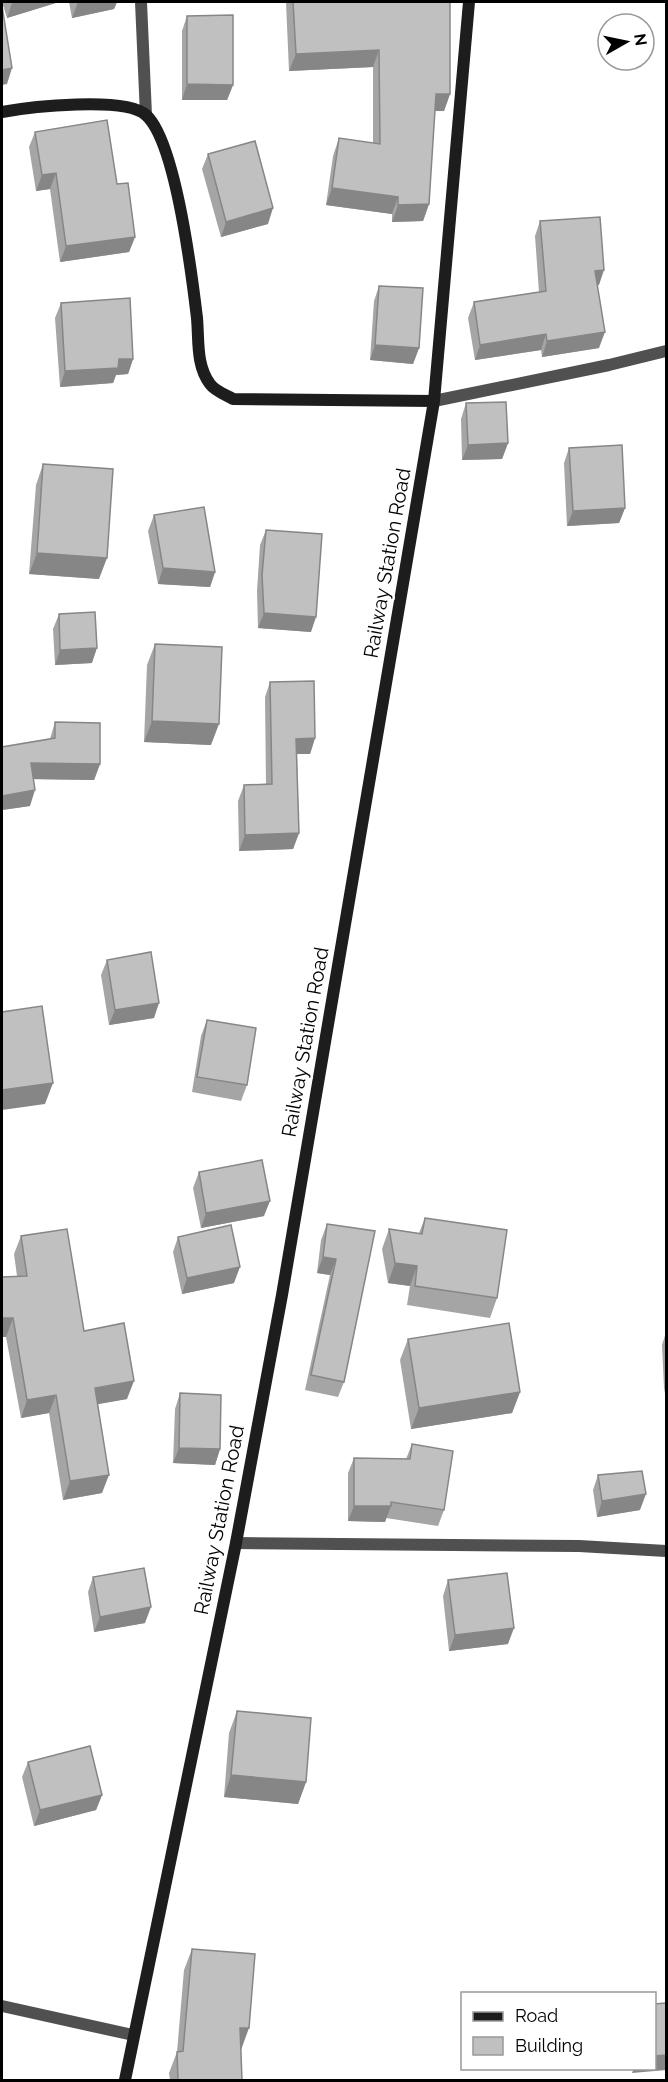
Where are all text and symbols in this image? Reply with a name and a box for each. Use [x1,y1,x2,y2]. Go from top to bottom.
north arrow [596,12,656,72]
text: N [630,32,651,47]
street label: Railway Station Road [358,466,416,660]
street label: Railway Station Road [276,945,334,1139]
street label: Railway Station Road [189,1423,249,1617]
legend [461,1992,656,2070]
text: Road [515,2005,558,2026]
text: Building [515,2035,583,2056]

